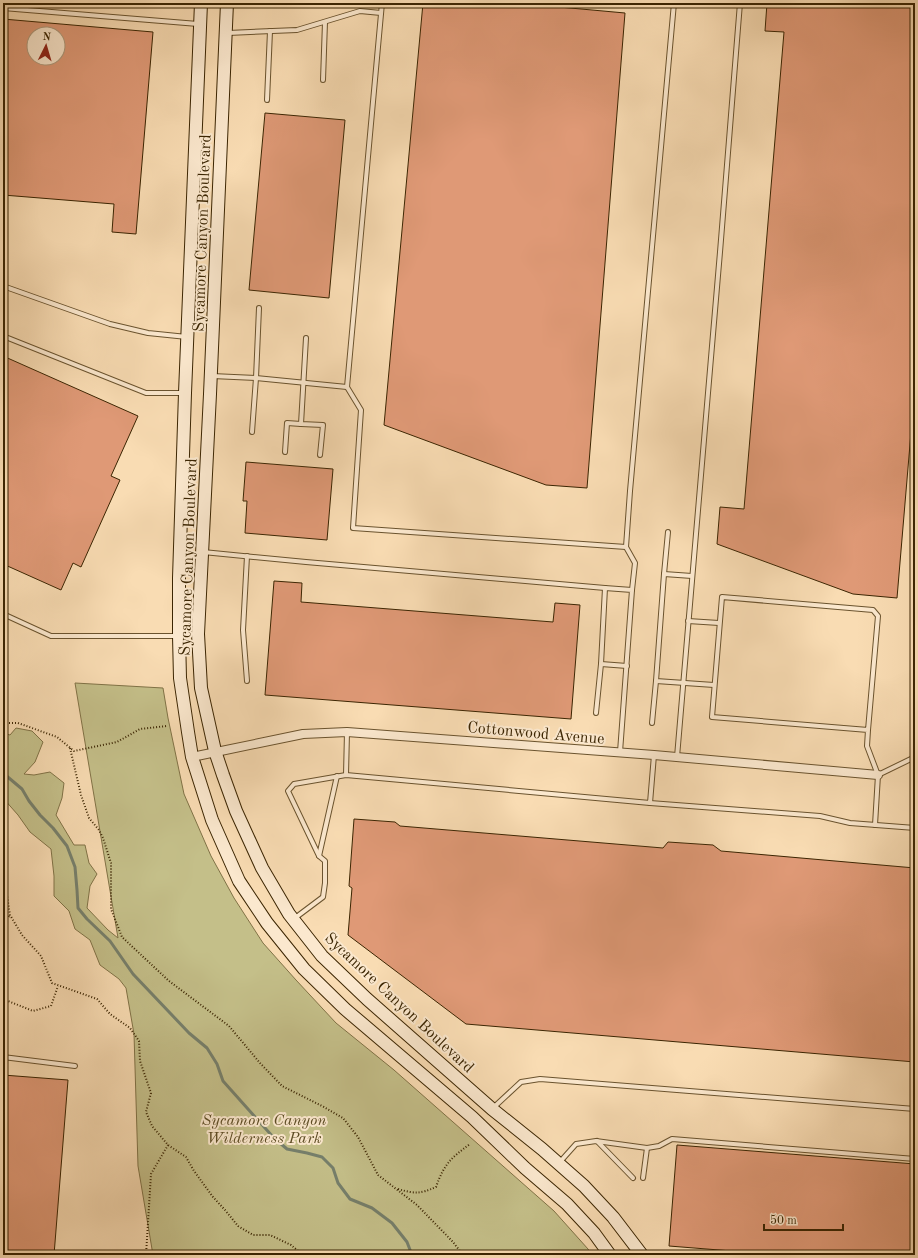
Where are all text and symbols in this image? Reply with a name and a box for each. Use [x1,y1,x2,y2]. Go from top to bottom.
north arrow [26,26,66,66]
text: N [42,32,52,43]
street label: Sycamore Canyon Boulevard [192,134,214,332]
street label: Sycamore Canyon Boulevard [178,458,200,656]
street label: Cottonwood Avenue [467,720,605,748]
street label: Sycamore Canyon Boulevard [321,930,476,1077]
park label: Sycamore Canyon Wilderness Park [202,1113,326,1147]
scale bar [764,1206,843,1232]
text: 50 m [770,1214,797,1227]

